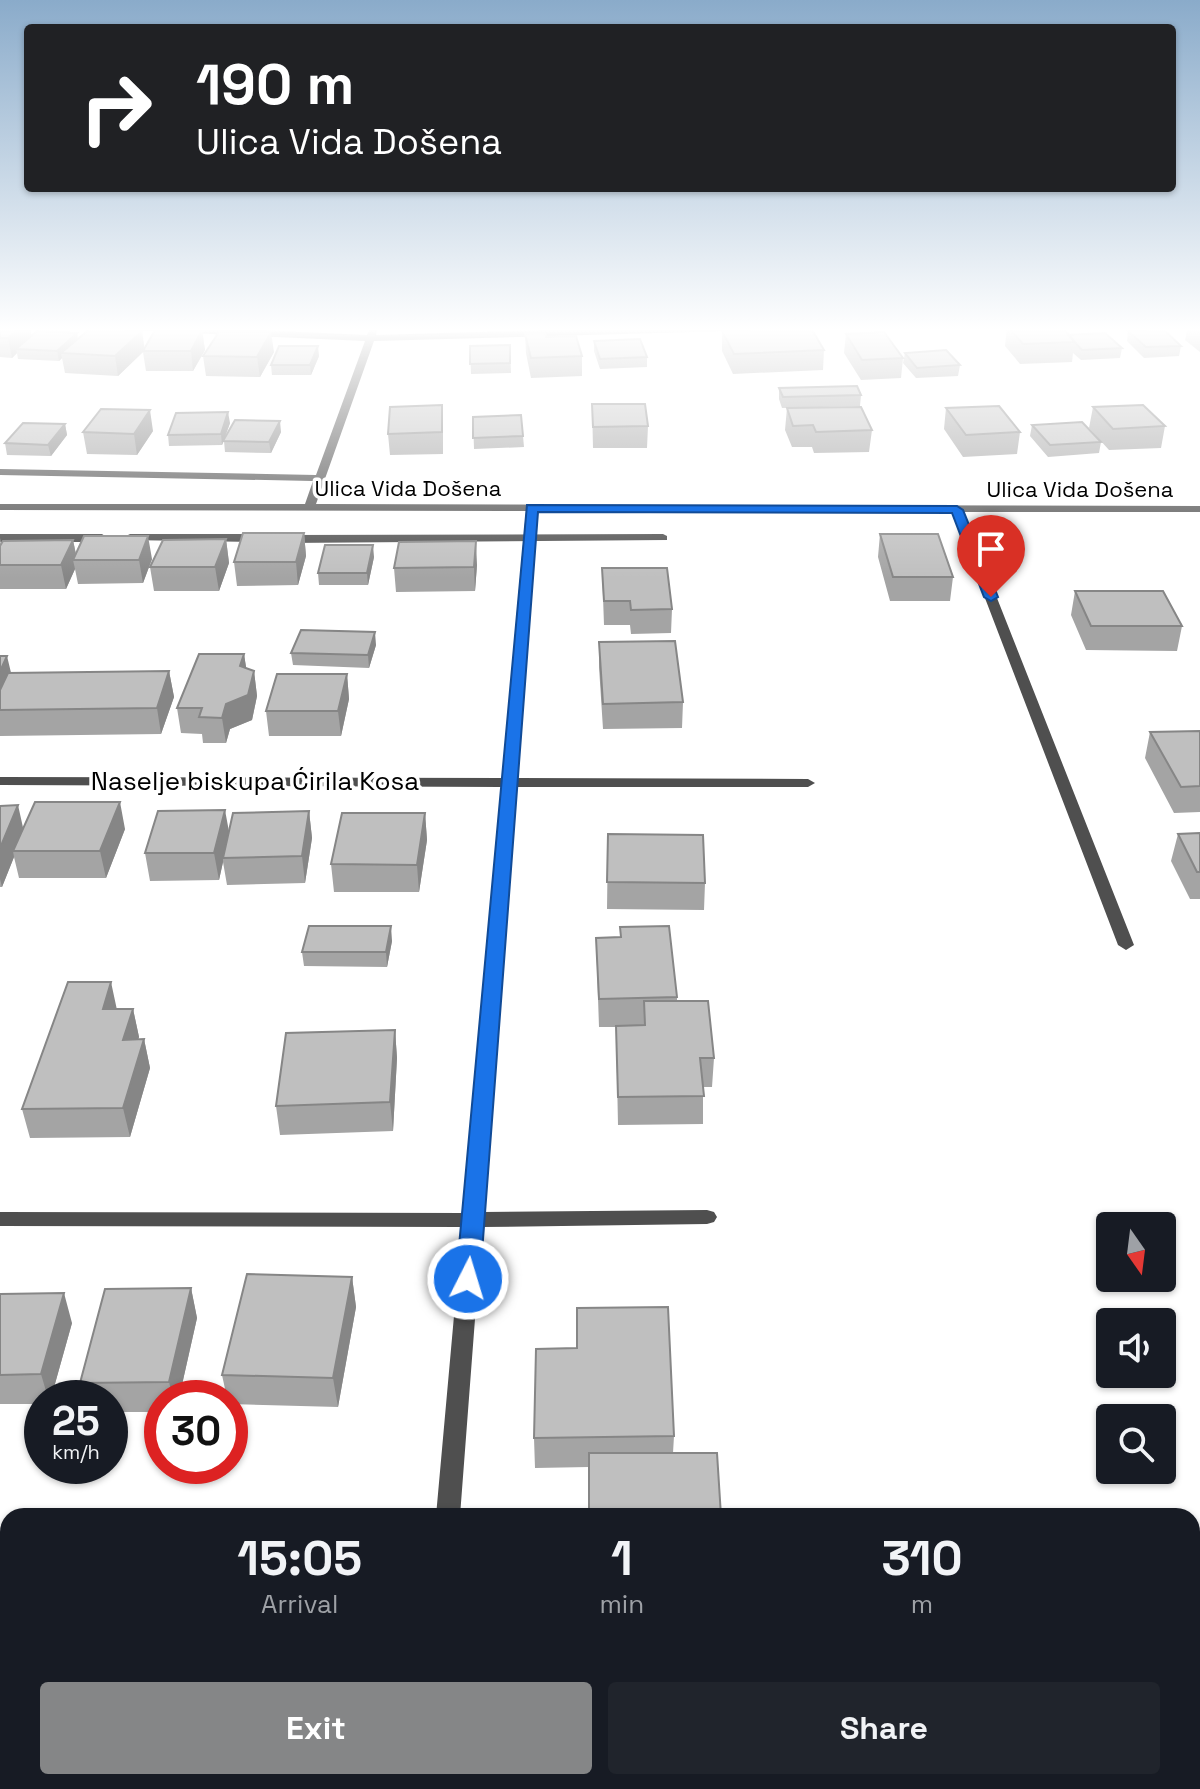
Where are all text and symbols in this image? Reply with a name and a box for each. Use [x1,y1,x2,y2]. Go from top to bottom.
text: 190 m [196,49,354,120]
icon: right [64,56,168,160]
text: Ulica Vida Došena [196,119,502,165]
street label: Ulica Vida Došena [314,474,502,502]
street label: Ulica Vida Došena [986,475,1174,503]
pin [957,515,1025,597]
icon: arrive [969,527,1013,571]
street label: Naselje biskupa Ćirila Kosa [91,764,419,798]
north arrow [1096,1212,1176,1292]
map controls [1096,1212,1176,1484]
position arrow [426,1237,510,1321]
button: sound [1096,1308,1176,1388]
speed limit sign: 30 [144,1380,248,1484]
text: 25 [52,1396,100,1447]
button: search [1096,1404,1176,1484]
text: km/h [52,1439,100,1465]
text: 15:05 [237,1528,362,1589]
text: 1 [611,1528,633,1589]
text: 310 [881,1528,963,1589]
text: Arrival [261,1587,338,1621]
text: min [599,1587,644,1621]
text: m [911,1587,933,1621]
button: Exit [40,1682,592,1774]
button: Share [608,1682,1160,1774]

